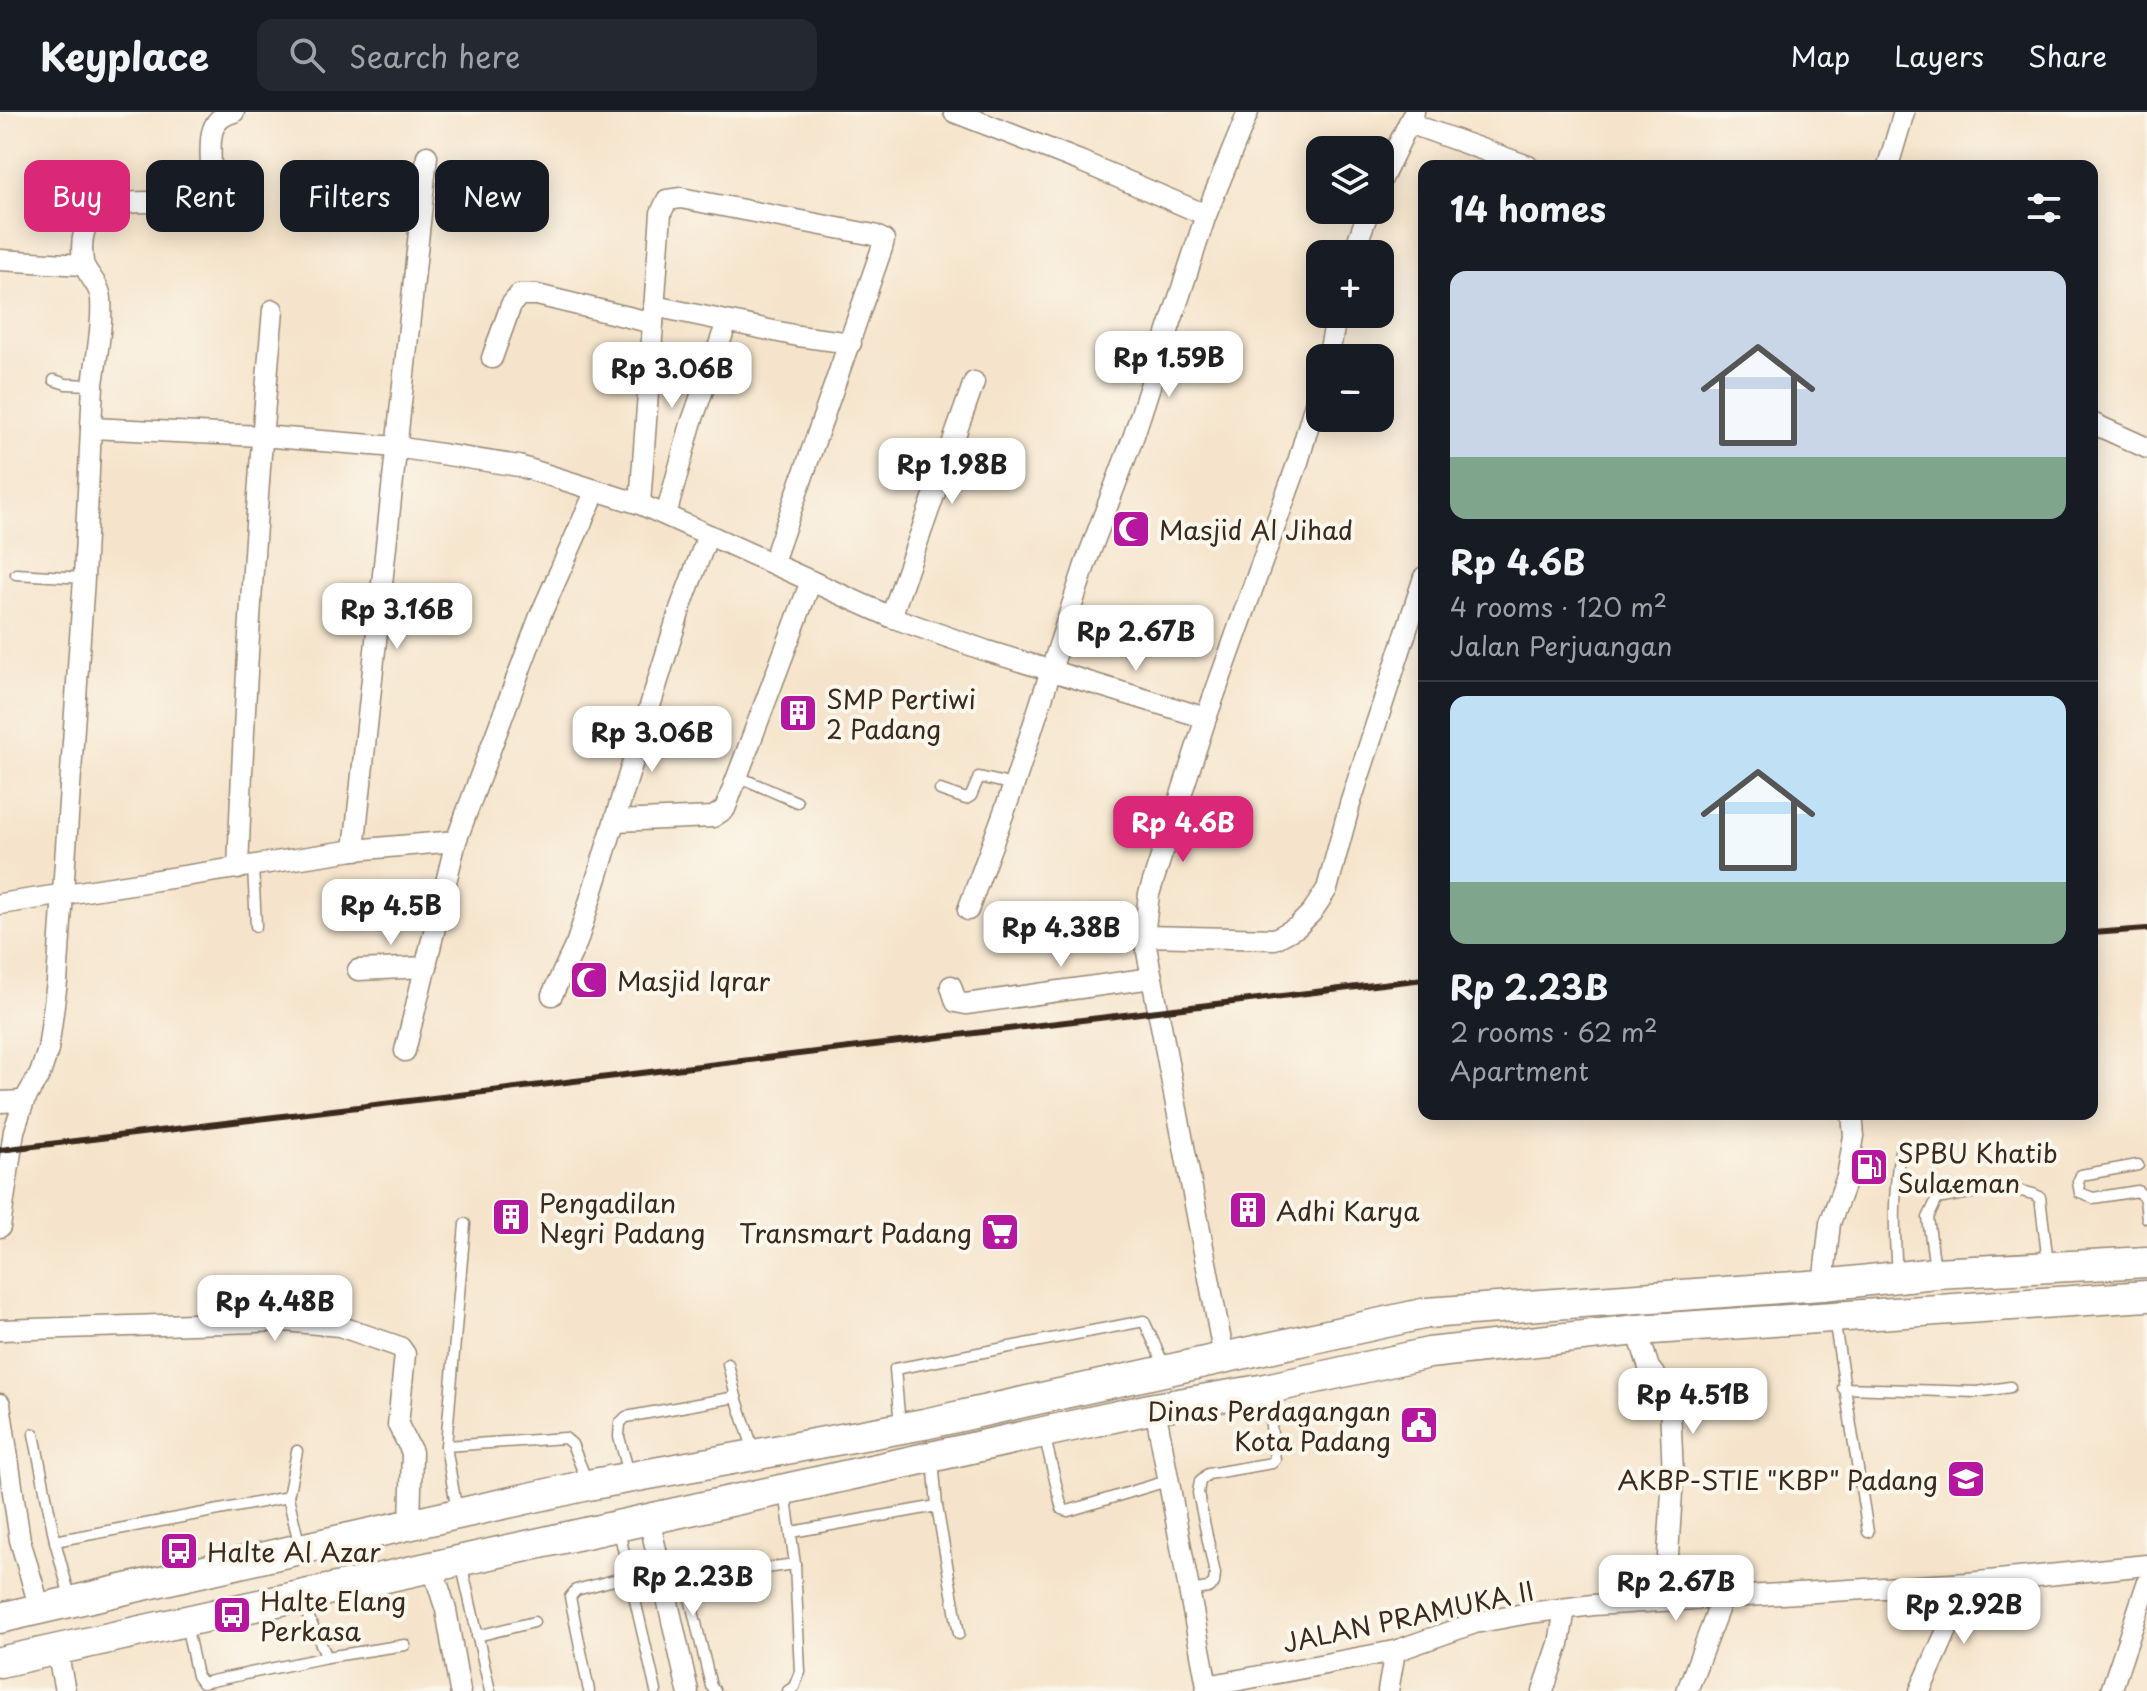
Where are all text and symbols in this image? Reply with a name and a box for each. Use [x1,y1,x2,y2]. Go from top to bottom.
search box [257,19,817,91]
text: Keyplace [40,27,209,84]
icon: search [285,33,329,77]
text: Search here [349,33,521,78]
text: Map [1790,34,1850,77]
text: Layers [1894,34,1984,77]
text: Share [2028,34,2107,77]
map controls [1306,136,1394,432]
button: layers [1306,136,1394,224]
chip: Buy [24,160,130,232]
chip: Rent [146,160,264,232]
chip: Filters [280,160,419,232]
chip: New [435,160,549,232]
text: 14 homes [1450,182,1606,234]
icon: filters [2022,186,2066,230]
button: + [1306,240,1394,328]
icon: home [1686,323,1830,467]
pin: Rp 1.59B [1086,331,1252,399]
text: Rp 1.59B [1113,337,1225,376]
pin: Rp 3.06B [589,342,755,410]
button: − [1306,344,1394,432]
text: Rp 3.06B [611,348,733,387]
pin: Rp 1.98B [869,438,1035,506]
text: Rp 1.98B [897,444,1007,483]
mosque icon: Masjid Al Jihad [1110,508,1152,550]
place label: Masjid Al Jihad [1159,510,1353,549]
text: Rp 4.6B [1450,535,1585,587]
pin: Rp 3.16B [314,583,480,651]
text: 4 rooms · 120 m² [1450,587,1667,626]
text: Rp 3.16B [340,589,454,628]
pin: Rp 2.67B [1053,605,1219,673]
text: Rp 2.67B [1077,611,1195,650]
text: Jalan Perjuangan [1450,626,1672,665]
place label: SMP Pertiwi 2 Padang [826,679,976,748]
building icon: SMP Pertiwi 2 Padang [777,692,819,734]
pin: Rp 3.06B [569,706,735,774]
text: Rp 3.06B [591,712,713,751]
icon: home [1686,748,1830,892]
pin: Rp 4.6B [1109,796,1257,864]
text: Rp 4.6B [1131,802,1235,841]
pin: Rp 4.5B [317,879,465,947]
text: Rp 4.5B [340,885,442,924]
pin: Rp 4.38B [978,901,1144,969]
text: Rp 4.38B [1002,907,1120,946]
mosque icon: Masjid Iqrar [568,959,610,1001]
text: Rp 2.23B [1450,960,1609,1012]
place label: Masjid Iqrar [617,961,770,1000]
text: 2 rooms · 62 m² [1450,1012,1658,1051]
text: Apartment [1450,1051,1589,1090]
place label: SPBU Khatib Sulaeman [1897,1133,2058,1202]
fuel station icon: SPBU Khatib Sulaeman [1848,1146,1890,1188]
place label: Pengadilan Negri Padang [539,1183,705,1252]
building icon: Adhi Karya [1227,1189,1269,1231]
place label: Adhi Karya [1276,1191,1420,1230]
building icon: Pengadilan Negri Padang [490,1196,532,1238]
supermarket icon: Transmart Padang [979,1211,1021,1253]
place label: Transmart Padang [739,1213,972,1252]
pin: Rp 4.48B [192,1275,358,1343]
text: Rp 4.48B [215,1281,335,1320]
pin: Rp 4.51B [1610,1368,1776,1436]
text: Rp 4.51B [1636,1374,1750,1413]
place label: Dinas Perdagangan Kota Padang [1147,1391,1391,1460]
public building icon: Dinas Perdagangan Kota Padang [1398,1404,1440,1446]
school or university icon: AKBP-STIE "KBP" Padang [1945,1458,1987,1500]
place label: AKBP-STIE "KBP" Padang [1617,1460,1938,1499]
bus stop icon: Halte Al Azar [158,1530,200,1572]
place label: Halte Al Azar [207,1532,381,1571]
pin: Rp 2.23B [610,1550,776,1618]
pin: Rp 2.67B [1593,1555,1759,1623]
text: Rp 2.23B [632,1556,754,1595]
text: Rp 2.67B [1617,1561,1735,1600]
street label: JALAN PRAMUKA II [1279,1570,1537,1662]
pin: Rp 2.92B [1881,1578,2047,1646]
place label: Halte Elang Perkasa [260,1581,406,1650]
text: Rp 2.92B [1905,1584,2023,1623]
bus stop icon: Halte Elang Perkasa [211,1594,253,1636]

